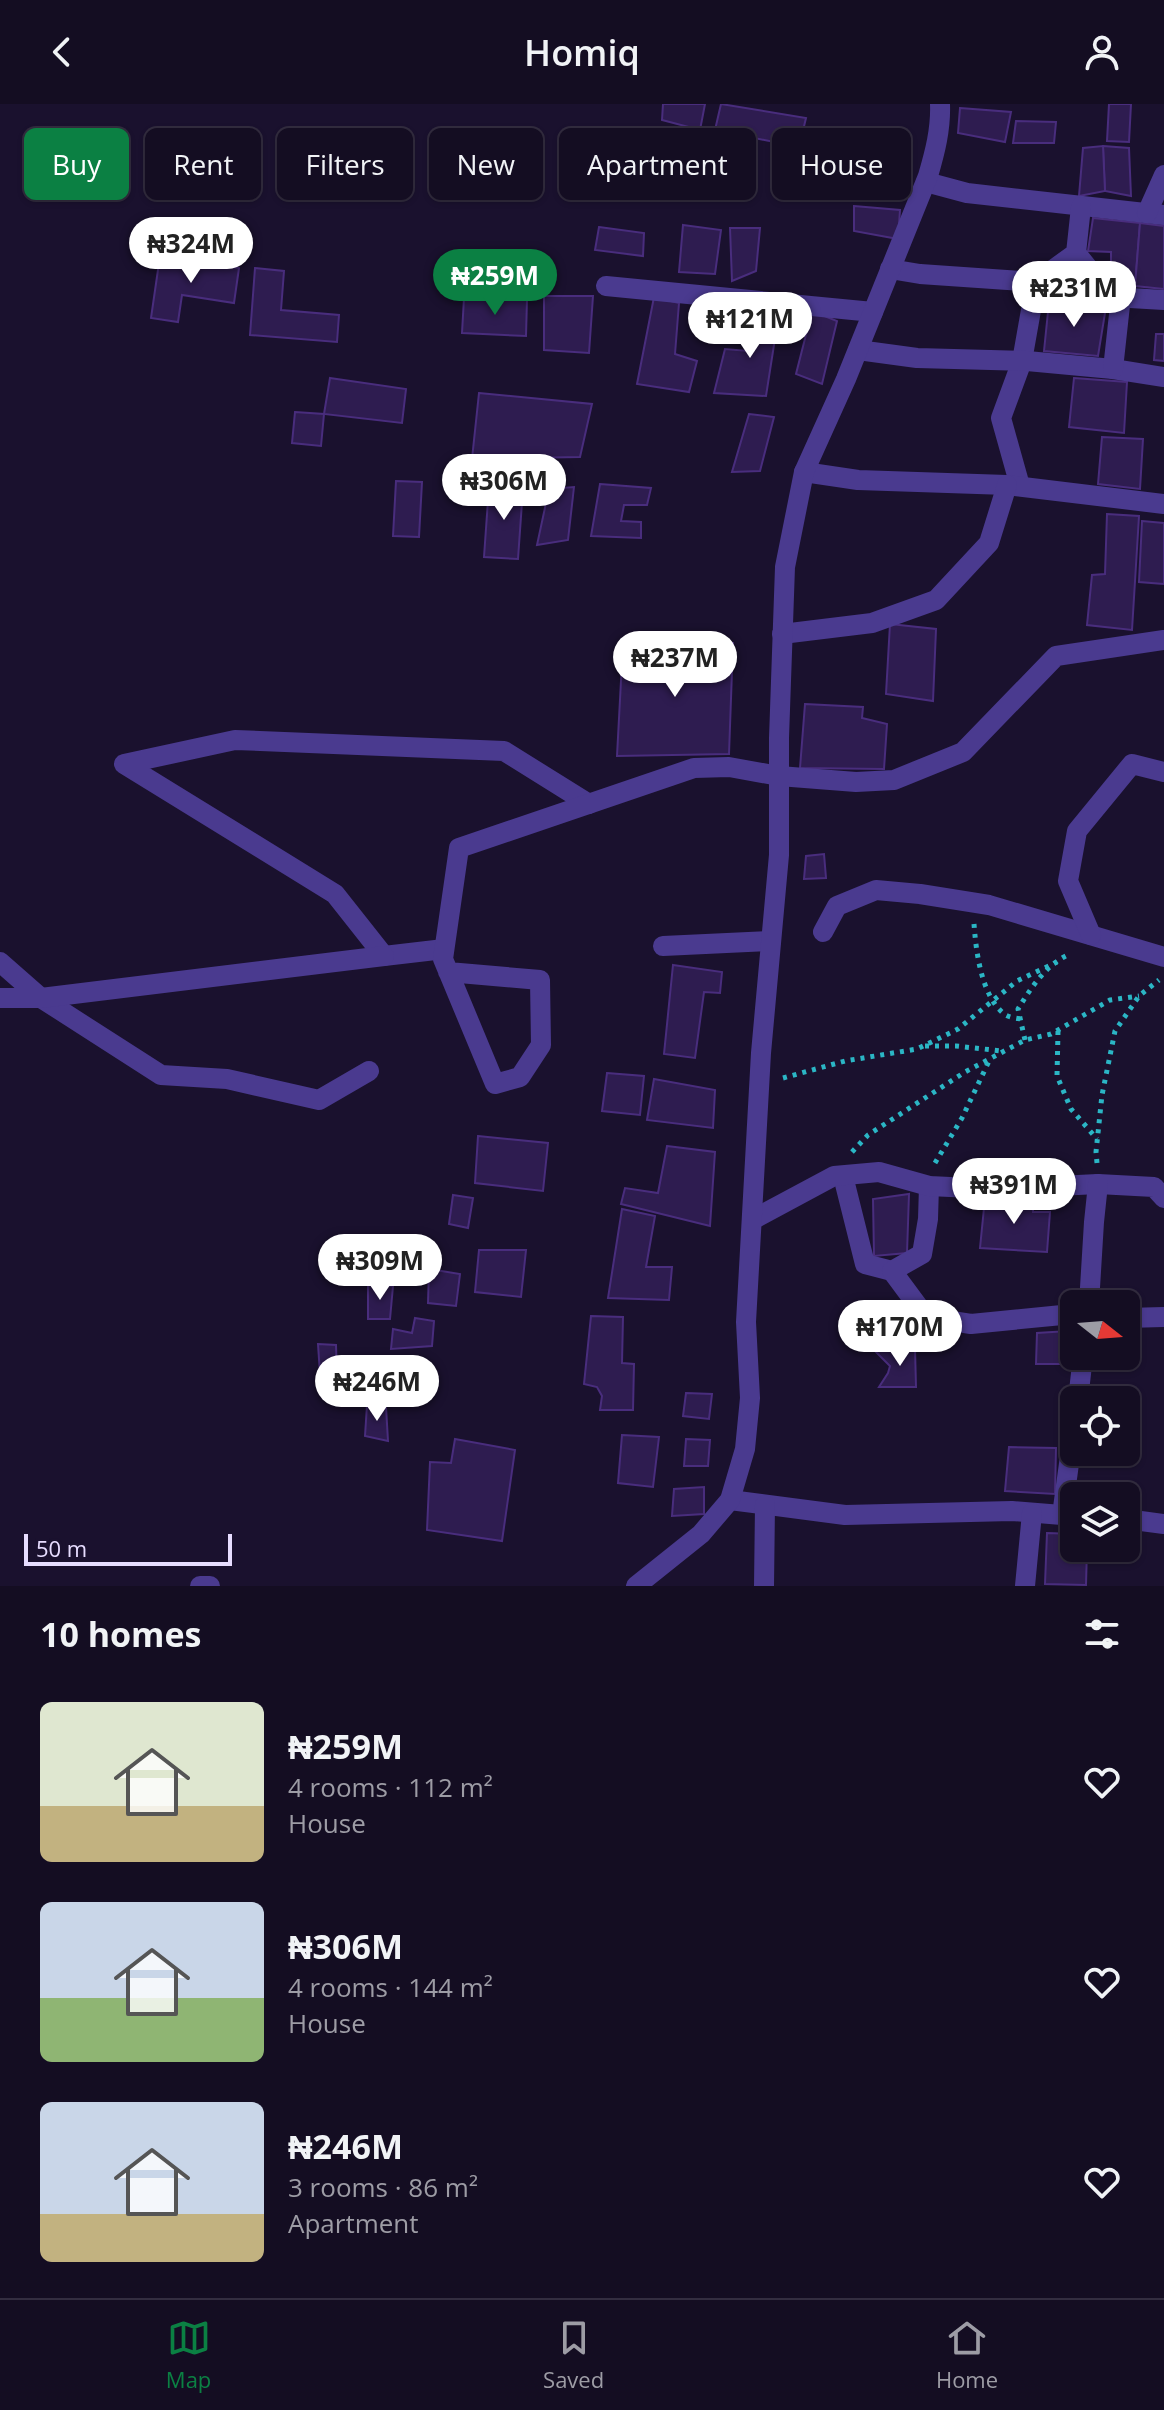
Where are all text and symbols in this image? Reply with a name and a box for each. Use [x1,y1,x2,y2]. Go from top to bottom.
text: Homiq [524,28,640,77]
icon: back [40,30,84,74]
icon: person [1080,30,1124,74]
chip: Buy [24,128,129,200]
chip: Rent [145,128,261,200]
chip: Filters [277,128,413,200]
chip: New [429,128,543,200]
chip: Apartment [559,128,756,200]
chip: House [772,128,911,200]
pin: ₦324M [135,217,247,285]
text: ₦324M [147,225,235,261]
pin: ₦259M [439,249,551,317]
text: ₦259M [451,257,539,293]
pin: ₦231M [1018,261,1130,329]
text: ₦231M [1030,269,1118,305]
pin: ₦121M [694,292,806,360]
text: ₦121M [706,300,794,336]
pin: ₦306M [448,454,560,522]
text: ₦306M [460,462,548,498]
pin: ₦237M [619,631,731,699]
text: ₦237M [631,639,719,675]
pin: ₦391M [958,1158,1070,1226]
text: ₦391M [970,1166,1058,1202]
pin: ₦309M [324,1234,436,1302]
text: ₦309M [336,1242,424,1278]
north arrow [1060,1290,1140,1370]
map controls [1060,1290,1140,1562]
pin: ₦170M [844,1300,956,1368]
text: ₦170M [856,1308,944,1344]
pin: ₦246M [321,1355,433,1423]
text: ₦246M [333,1363,421,1399]
button: locate [1060,1386,1140,1466]
button: layers [1060,1482,1140,1562]
scale bar [24,1530,232,1566]
text: 50 m [36,1533,87,1563]
text: 10 homes [40,1611,201,1657]
icon: filters [1080,1612,1124,1656]
text: ₦259M [288,1723,403,1769]
icon: home [104,1734,200,1830]
icon: heart [1080,1760,1124,1804]
text: 4 rooms · 112 m² [288,1769,493,1805]
text: House [288,1805,366,1841]
text: ₦306M [288,1923,403,1969]
icon: home [104,1934,200,2030]
icon: heart [1080,1960,1124,2004]
text: 4 rooms · 144 m² [288,1969,493,2005]
text: House [288,2005,366,2041]
text: ₦246M [288,2123,403,2169]
icon: home [104,2134,200,2230]
icon: heart [1080,2160,1124,2204]
text: 3 rooms · 86 m² [288,2169,478,2205]
text: Apartment [288,2205,419,2241]
tab: Map [166,2316,211,2394]
tab: Saved [543,2316,604,2394]
tab: Home [936,2316,998,2394]

